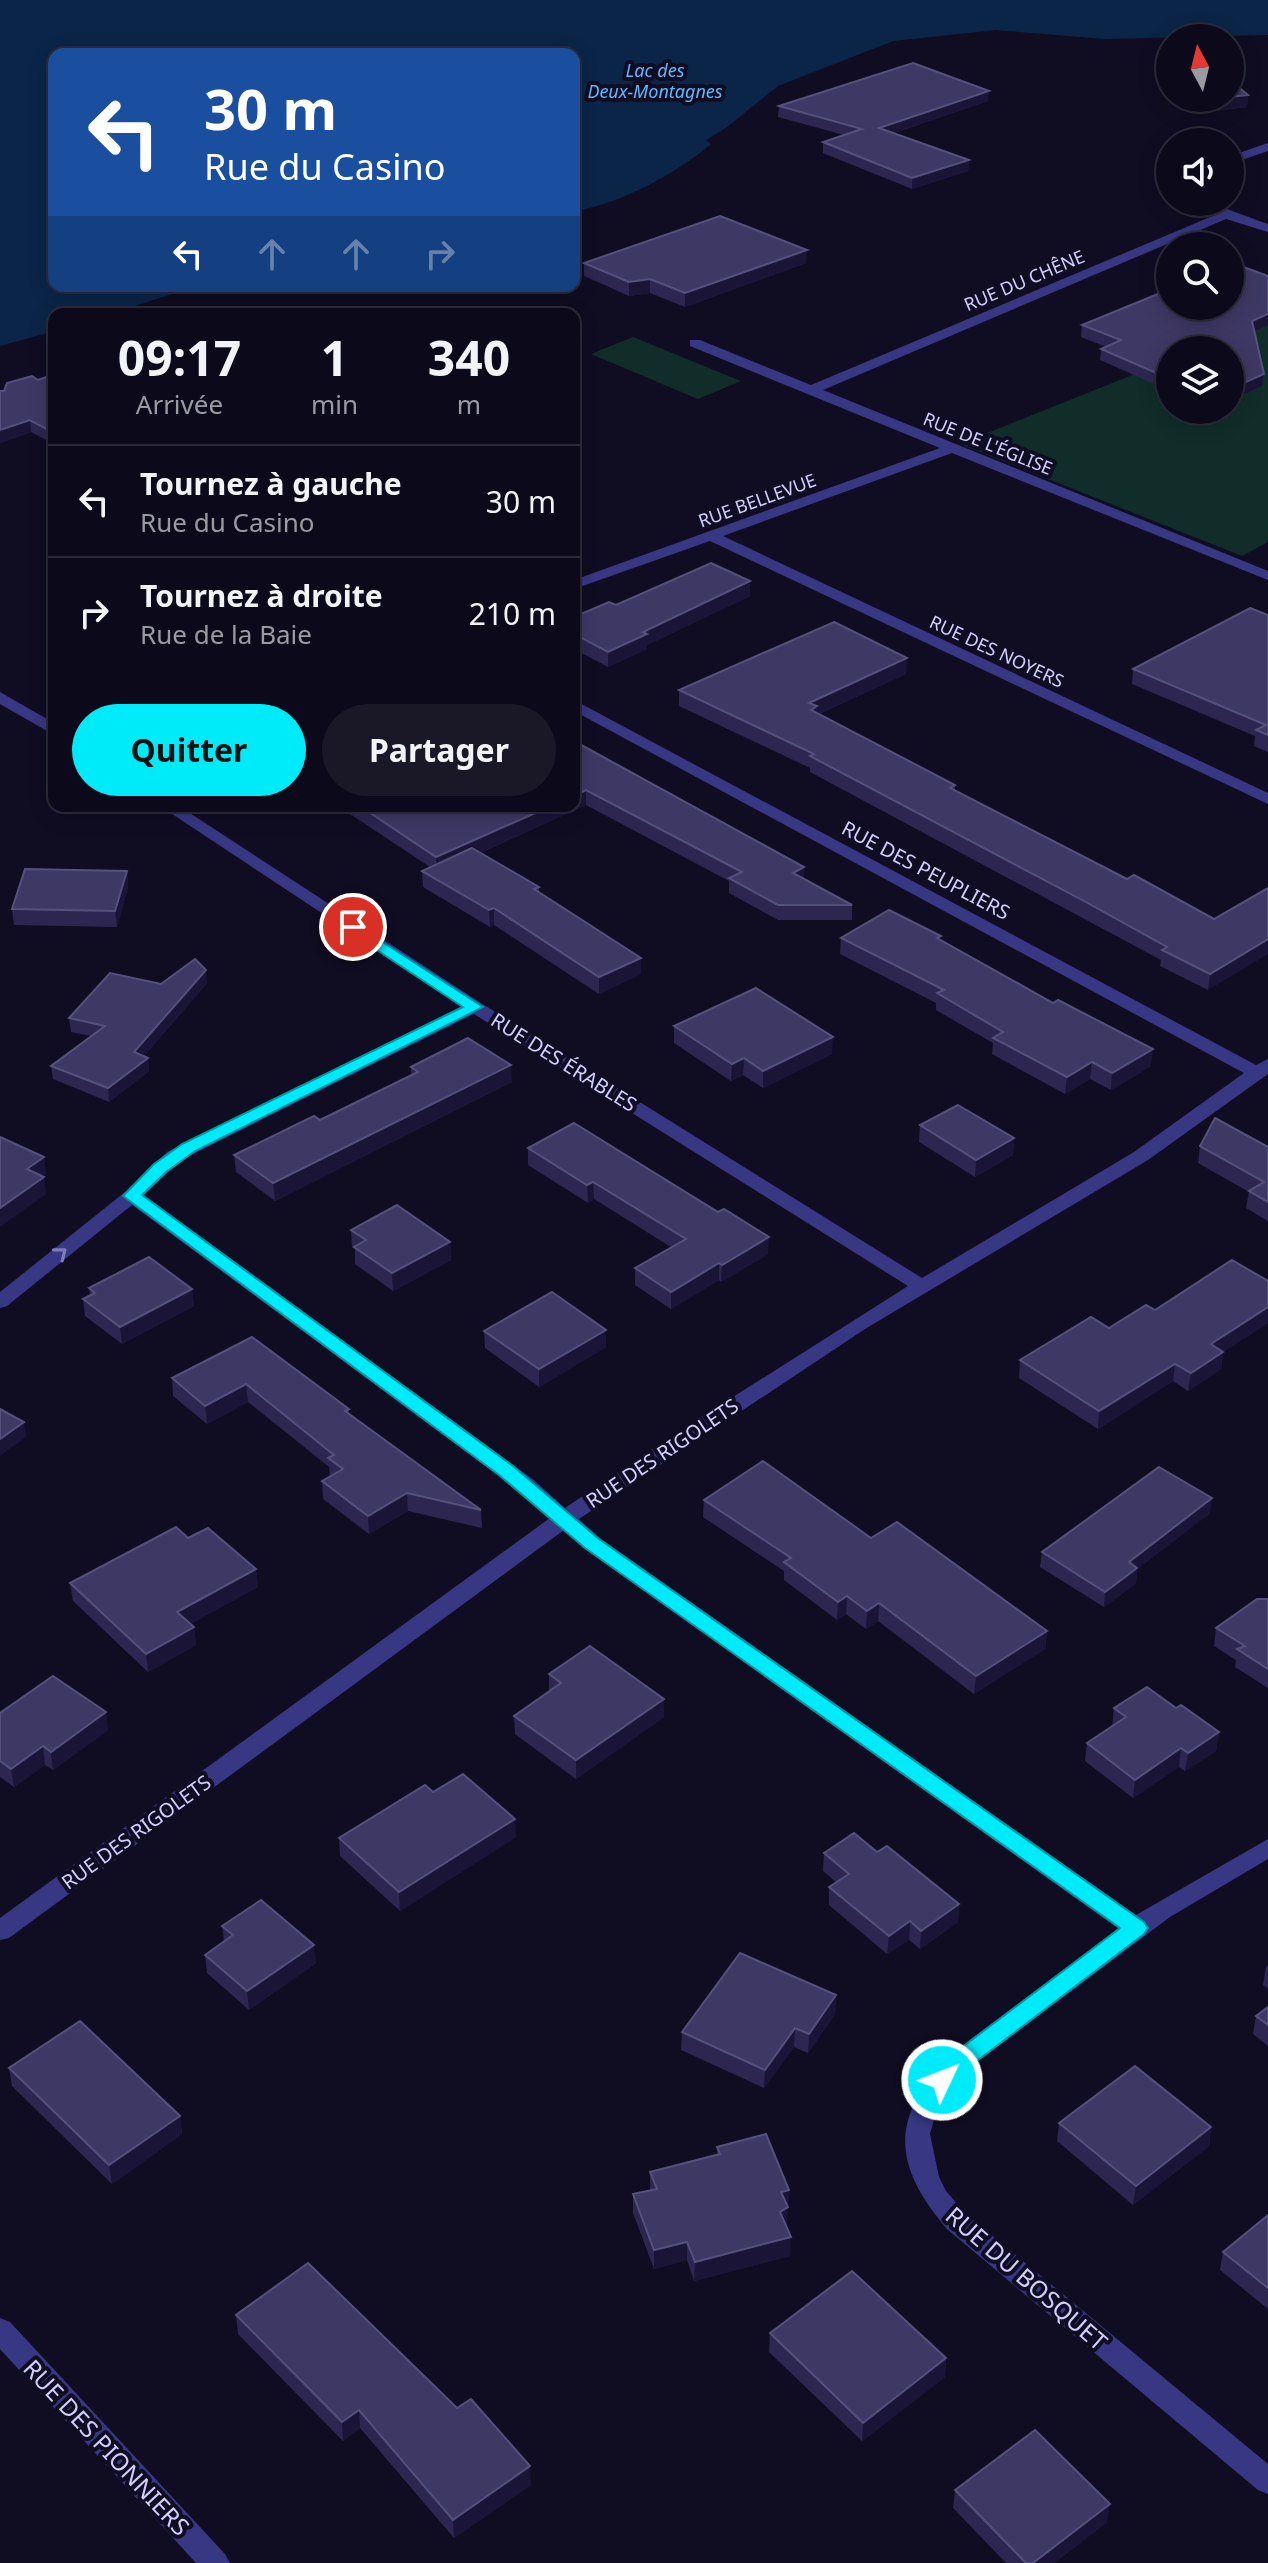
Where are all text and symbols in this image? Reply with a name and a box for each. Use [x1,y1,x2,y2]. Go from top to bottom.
north arrow [1156,24,1244,112]
map controls [1156,24,1244,424]
water label: Lac des Deux-Montagnes [587,58,723,103]
text: 30 m [204,70,337,146]
icon: left [72,80,176,184]
button: sound [1156,128,1244,216]
text: Rue du Casino [204,142,446,191]
icon: left [166,232,210,276]
icon: ahead [250,232,294,276]
icon: ahead [334,232,378,276]
icon: right [418,232,462,276]
button: search [1156,232,1244,320]
street label: RUE DU CHÊNE [960,244,1088,316]
text: 09:17 [118,325,241,390]
text: 1 [321,325,348,390]
text: 340 [428,325,510,390]
button: layers [1156,336,1244,424]
text: Arrivée [136,386,223,422]
text: min [311,386,358,422]
text: m [457,386,481,422]
street label: RUE DE L'ÉGLISE [920,406,1056,480]
text: Tournez à gauche [140,463,402,504]
street label: RUE BELLEVUE [695,468,819,532]
icon: left [72,479,116,523]
text: 30 m [486,481,556,522]
text: Rue du Casino [140,504,314,540]
text: Tournez à droite [140,575,383,616]
icon: right [72,591,116,635]
text: 210 m [469,593,556,634]
street label: RUE DES NOYERS [926,609,1068,693]
text: Rue de la Baie [140,616,312,652]
button: Quitter [72,704,306,796]
button: Partager [322,704,556,796]
street label: RUE DES PEUPLIERS [837,814,1015,926]
pin [319,893,387,961]
icon: arrive [331,905,375,949]
street label: RUE DES ÉRABLES [486,1006,642,1118]
one-way arrow [52,1248,66,1263]
street label: RUE DES RIGOLETS [581,1392,744,1514]
street label: RUE DES RIGOLETS [56,1769,216,1895]
position arrow [900,2038,984,2122]
street label: RUE DU BOSQUET [939,2199,1115,2358]
street label: RUE DES PIONNIERS [17,2352,197,2542]

